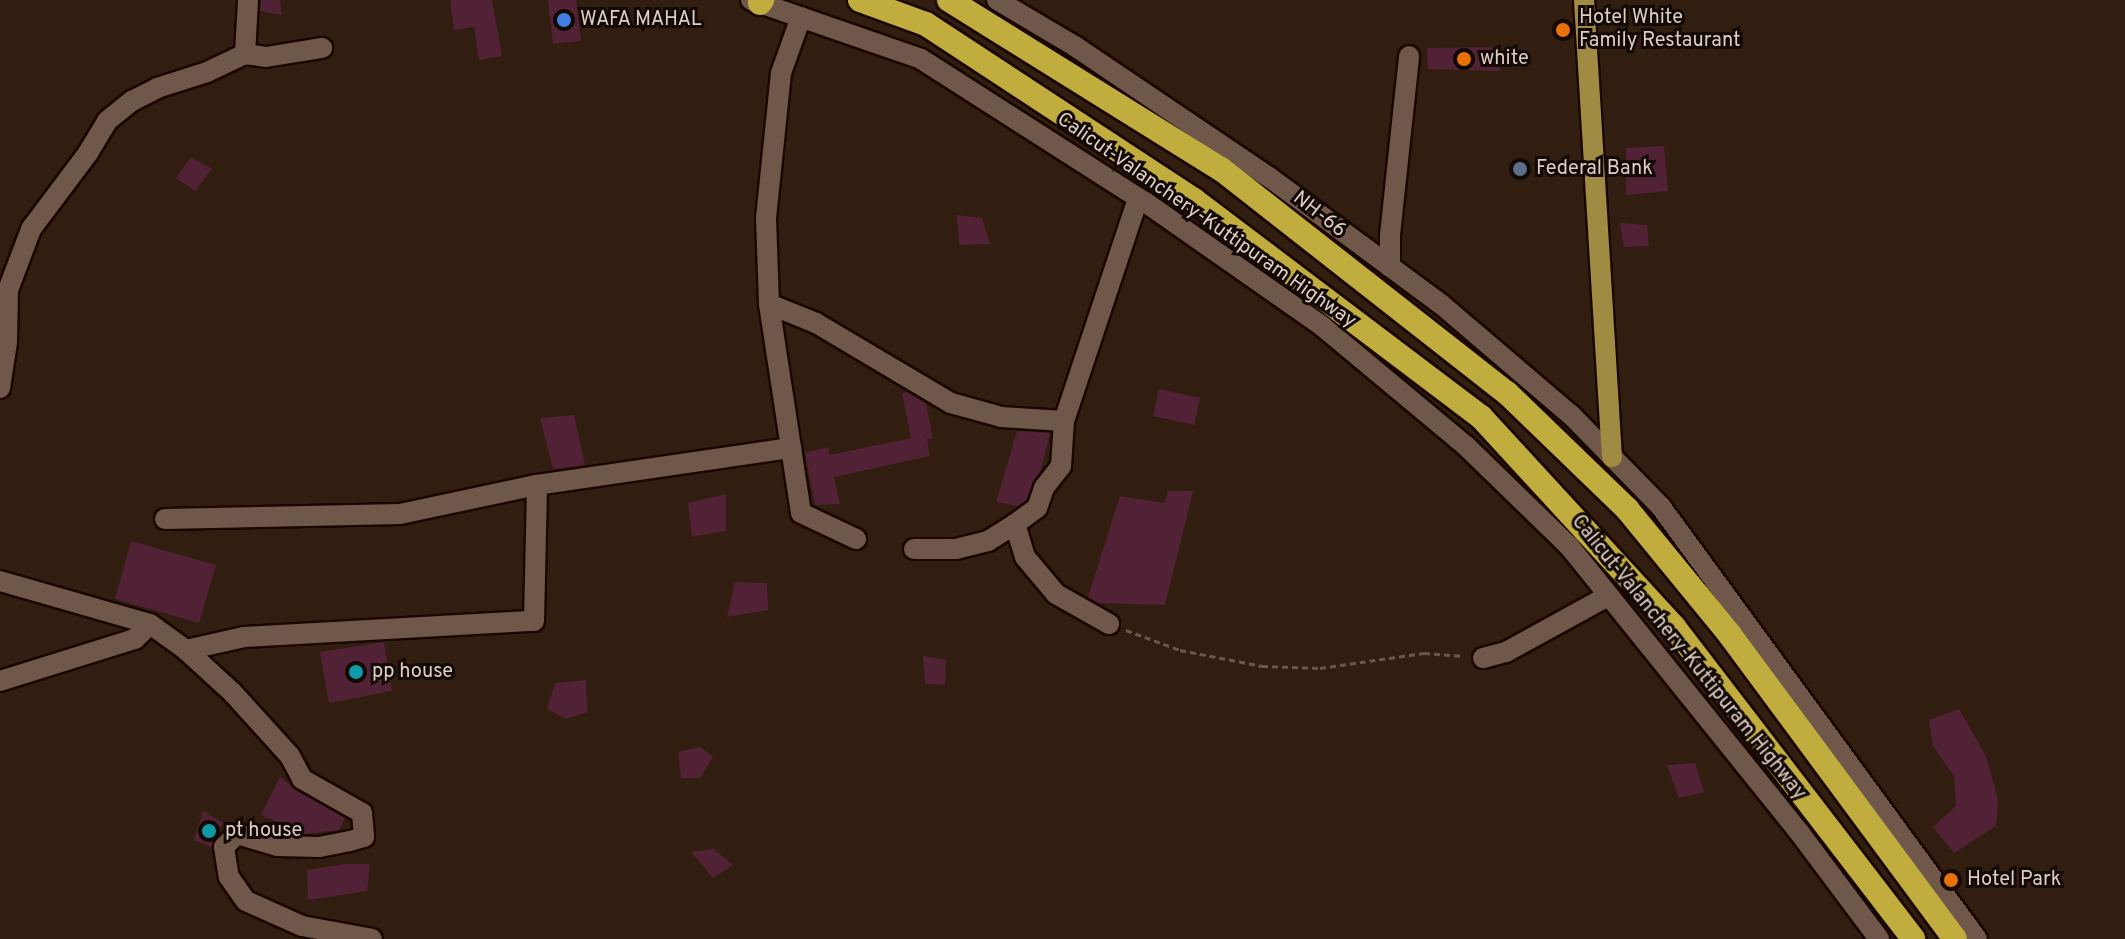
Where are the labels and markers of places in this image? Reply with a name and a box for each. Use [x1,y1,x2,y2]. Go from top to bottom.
place label: Hotel White Family Restaurant [1579,6,1740,53]
place label: WAFA MAHAL [580,8,703,32]
marker: WAFA MAHAL [555,11,573,29]
marker: Hotel White Family Restaurant [1554,21,1572,39]
place label: white [1480,47,1529,71]
marker: white [1455,50,1473,68]
place label: Federal Bank [1536,157,1653,181]
marker: Federal Bank [1511,160,1529,178]
place label: pp house [372,660,453,684]
marker: pp house [347,663,365,681]
place label: pt house [225,819,302,843]
marker: pt house [200,822,218,840]
place label: Hotel Park [1967,868,2061,892]
marker: Hotel Park [1942,871,1960,889]

